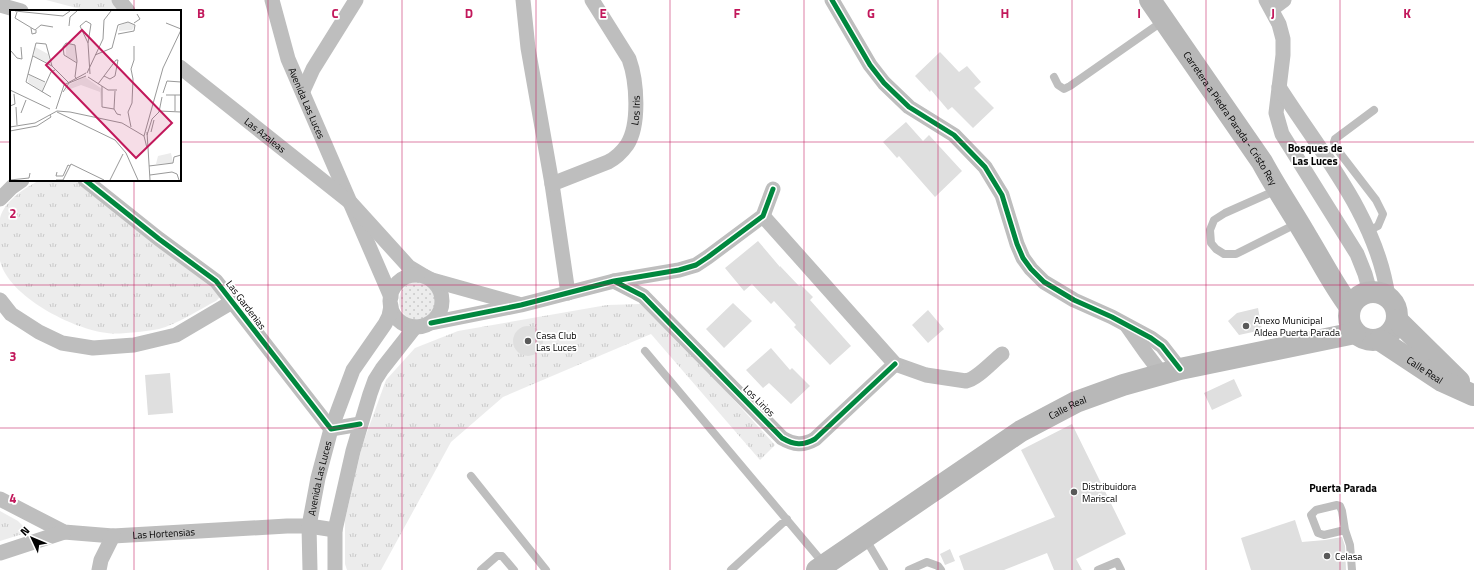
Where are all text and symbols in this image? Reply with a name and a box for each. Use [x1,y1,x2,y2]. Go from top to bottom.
text: B [197,3,205,23]
text: C [331,3,339,23]
text: D [465,3,473,23]
text: E [599,3,607,23]
text: F [734,3,741,23]
text: G [867,3,875,23]
text: H [1001,3,1009,23]
text: I [1137,3,1141,23]
text: J [1271,3,1275,23]
text: K [1403,3,1411,23]
inset map [10,10,181,181]
street label: Carretera a Piedra Parada - Cristo Rey [1180,48,1281,188]
street label: Avenida Las Luces [285,65,329,141]
street label: Los Iris [627,95,643,126]
street label: Las Azaleas [241,114,290,156]
district label: Bosques de Las Luces [1288,140,1343,169]
text: 2 [9,203,17,223]
street label: Las Gardenias [222,277,270,333]
place label: Anexo Municipal Aldea Puerta Parada [1254,313,1340,340]
marker: Anexo Municipal Aldea Puerta Parada [1241,321,1251,331]
place label: Casa Club Las Luces [536,328,577,355]
marker: Casa Club Las Luces [523,336,533,346]
text: 3 [9,346,17,366]
street label: Calle Real [1404,352,1446,387]
street label: Los Lirios [740,382,778,420]
street label: Calle Real [1046,391,1088,423]
street label: Avenida Las Luces [304,439,335,517]
place label: Distribuidora Mariscal [1082,479,1136,506]
district label: Puerta Parada [1309,480,1377,496]
marker: Distribuidora Mariscal [1069,487,1079,497]
text: 4 [9,488,17,508]
north arrow [12,518,52,558]
text: N [16,523,33,539]
street label: Las Hortensias [132,524,196,542]
place label: Celasa [1335,549,1362,564]
marker: Celasa [1322,551,1332,561]

